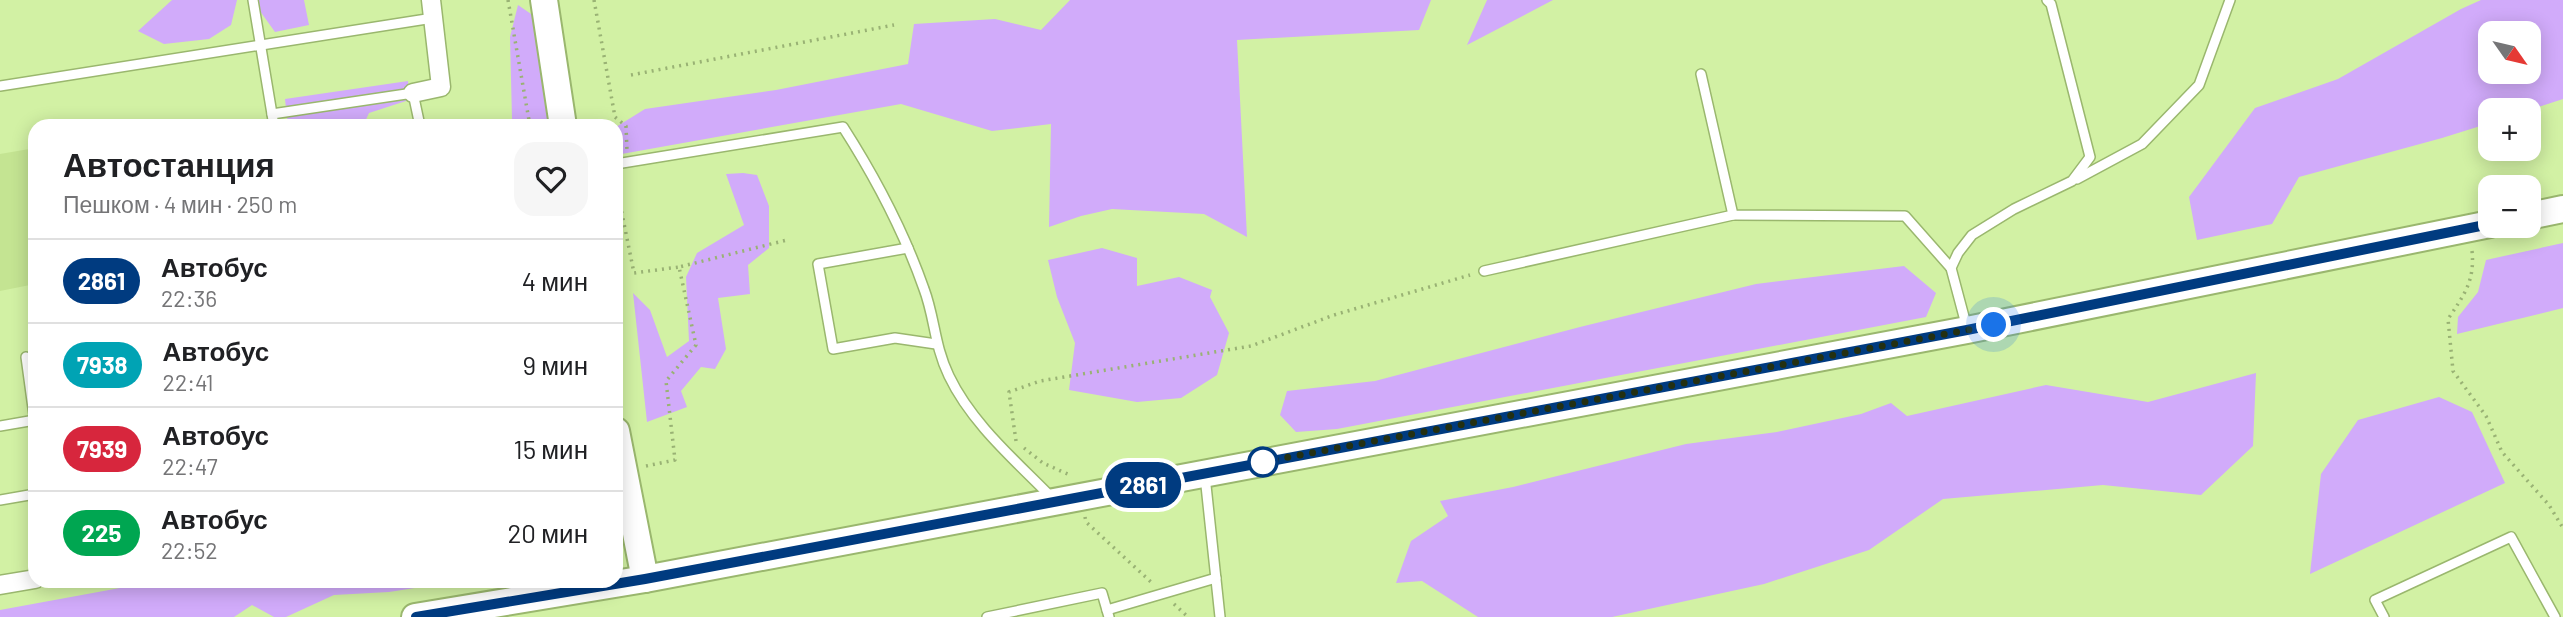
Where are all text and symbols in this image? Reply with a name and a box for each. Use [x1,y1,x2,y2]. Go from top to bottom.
north arrow [2478,21,2541,84]
map controls [2478,21,2541,238]
button: + [2478,98,2541,161]
button: heart [514,142,588,216]
text: Автостанция [63,144,275,184]
button: − [2478,175,2541,238]
text: Пешком · 4 мин · 250 m [63,190,297,218]
text: Автобус [161,251,268,282]
text: 4 мин [522,265,588,296]
text: 2861 [78,266,125,295]
text: 22:36 [161,284,217,312]
your location [1976,307,2011,342]
text: Автобус [163,335,269,366]
text: 9 мин [522,349,588,380]
text: 7938 [77,350,128,379]
text: 22:41 [163,368,214,396]
text: Автобус [162,419,269,450]
text: 15 мин [514,433,588,464]
text: 7939 [77,434,127,463]
unlabelled marker [1248,447,1278,477]
text: 22:47 [162,452,218,480]
line badge: 2861 [1094,462,1192,508]
text: 2861 [1119,470,1167,499]
text: Автобус [161,503,268,534]
text: 20 мин [507,517,588,548]
text: 225 [82,518,121,547]
text: 22:52 [161,536,218,564]

